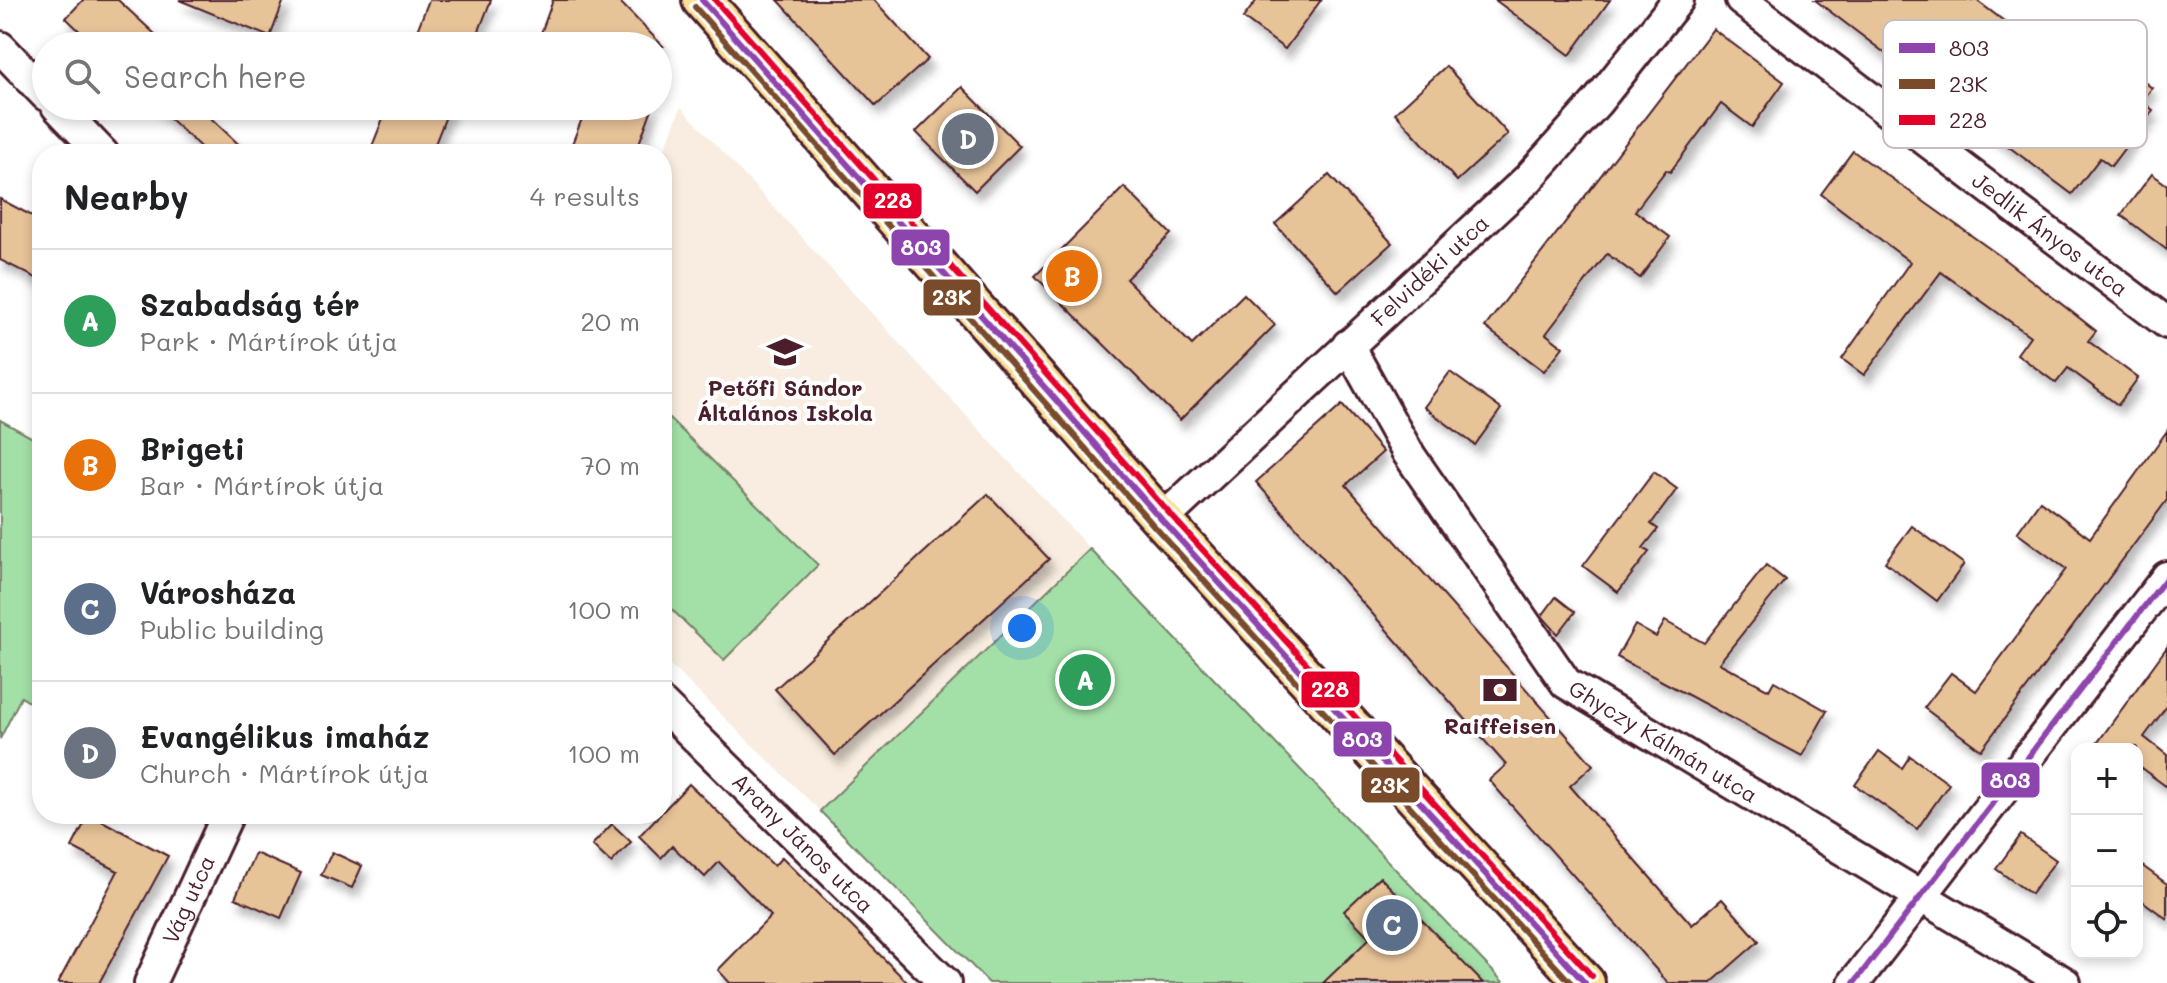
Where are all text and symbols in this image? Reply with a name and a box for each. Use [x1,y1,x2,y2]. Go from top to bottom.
legend [1883,20,2147,148]
search box [32,32,672,120]
text: 803 [1949,33,1989,62]
icon: search [60,54,104,98]
text: Search here [124,56,307,96]
text: 23K [1949,69,1988,98]
text: 228 [1949,105,1987,134]
pin: D [942,109,994,169]
street label: Jedlik Ányos utca [1967,165,2134,303]
text: Nearby [64,174,189,219]
text: 4 results [530,179,640,213]
line badge: 228 [862,182,923,220]
text: 228 [874,185,912,214]
street label: Felvidéki utca [1364,208,1495,332]
line badge: 803 [890,228,951,267]
text: 803 [901,232,942,261]
pin: B [1046,246,1098,306]
line badge: 23K [922,278,982,317]
text: 23K [932,282,972,311]
text: Szabadság tér [140,284,360,324]
text: A [81,304,99,338]
text: 20 m [580,304,640,338]
text: Park · Mártírok útja [140,324,398,358]
school or university icon: Petőfi Sándor Általános Iskola [766,333,804,371]
place label: Petőfi Sándor Általános Iskola [697,373,873,427]
text: Brigeti [140,428,245,468]
text: B [81,448,99,482]
text: 70 m [580,448,640,482]
text: Bar · Mártírok útja [140,468,384,502]
text: Városháza [140,572,296,612]
text: C [80,592,100,626]
text: 100 m [567,592,640,626]
your location [1002,608,1042,648]
text: Public building [140,612,324,646]
pin: A [1059,650,1111,710]
line badge: 228 [1300,670,1361,709]
bank icon: Raiffeisen [1481,671,1519,709]
street label: Ghyczy Kálmán utca [1564,673,1763,809]
text: 228 [1311,674,1349,703]
place label: Raiffeisen [1444,711,1556,740]
text: Evangélikus imaház [140,716,430,756]
line badge: 803 [1332,720,1393,758]
text: 803 [1342,724,1383,753]
text: D [81,736,99,770]
text: 100 m [567,736,640,770]
map controls [2071,743,2143,959]
button: + [2071,743,2143,815]
text: Church · Mártírok útja [140,756,429,790]
line badge: 803 [1980,761,2041,799]
text: 803 [1990,765,2031,794]
street label: Arany János utca [726,766,880,919]
line badge: 23K [1360,766,1421,804]
text: 23K [1370,770,1410,799]
button: − [2071,815,2143,887]
street label: Vág utca [155,850,221,948]
button: locate [2071,887,2143,959]
pin: C [1366,895,1418,955]

